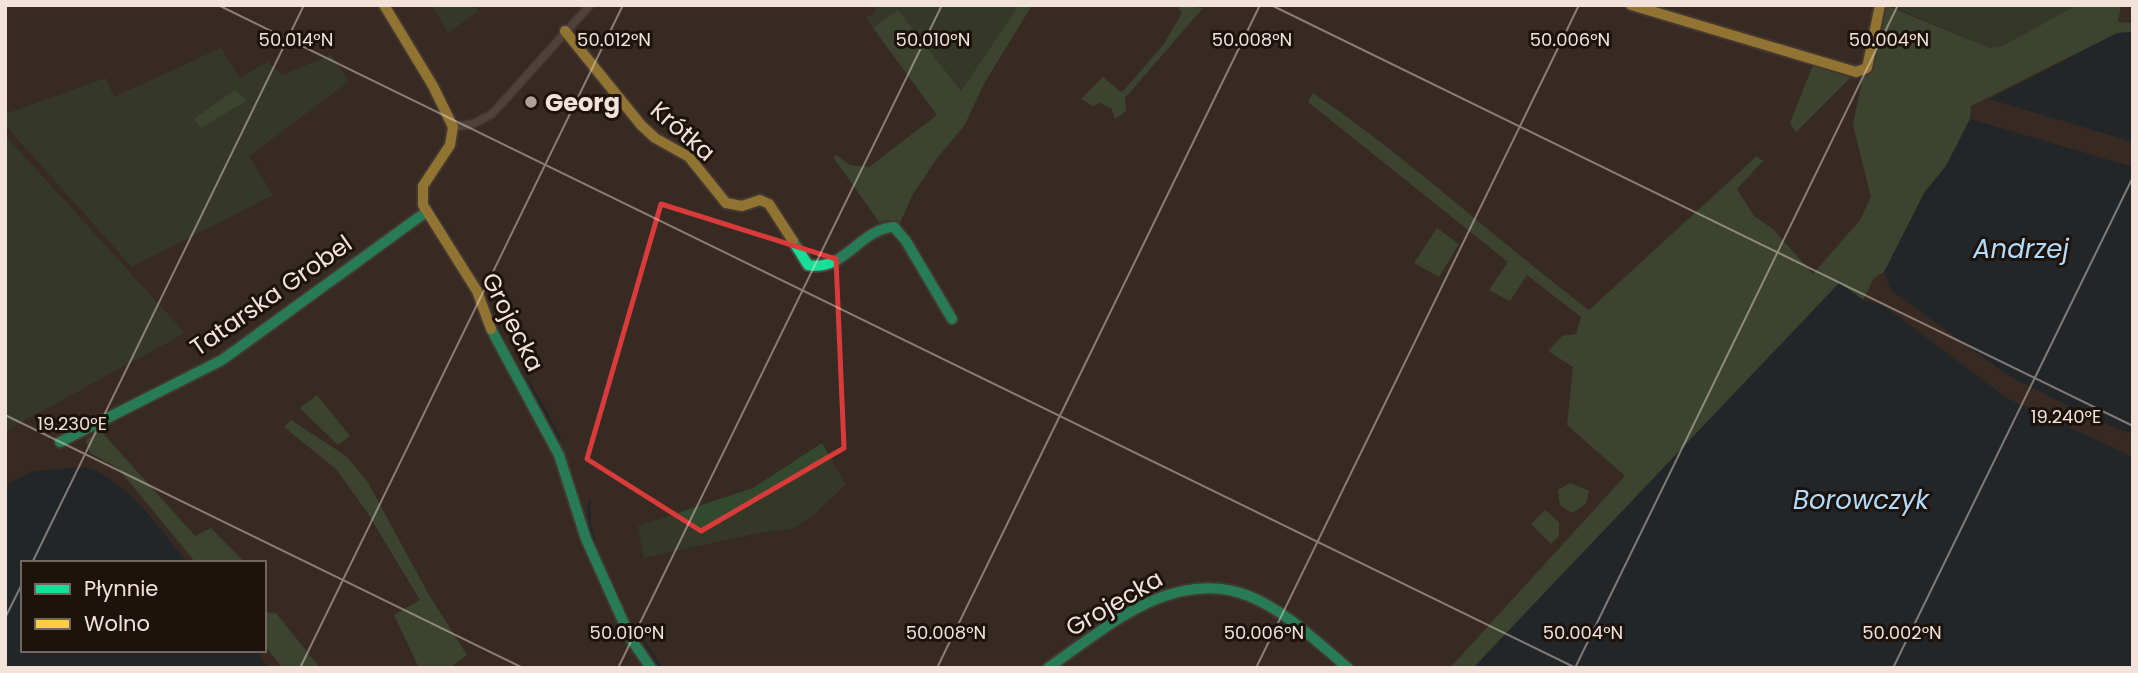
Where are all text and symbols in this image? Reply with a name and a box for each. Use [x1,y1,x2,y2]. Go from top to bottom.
text: 50.014°N [259,27,333,52]
text: 50.012°N [577,27,651,52]
text: 50.010°N [896,27,970,52]
text: 50.008°N [1212,27,1292,52]
text: 50.006°N [1530,27,1610,52]
text: 50.004°N [1849,27,1929,52]
place label: Georg [545,86,620,119]
marker: Georg [523,94,539,110]
street label: Krótka [643,94,723,168]
street label: Tatarska Grobel [183,227,359,363]
water label: Andrzej [1972,231,2069,267]
street label: Grojecka [474,267,552,377]
text: 19.240°E [2031,404,2101,429]
text: 19.230°E [37,411,107,436]
water label: Borowczyk [1793,482,1931,518]
legend [21,561,266,652]
street label: Grojecka [1059,562,1169,644]
text: Płynnie [84,574,158,603]
text: Wolno [84,609,150,638]
text: 50.010°N [590,620,664,645]
text: 50.008°N [906,620,986,645]
text: 50.006°N [1224,620,1304,645]
text: 50.004°N [1543,620,1623,645]
text: 50.002°N [1862,620,1942,645]

